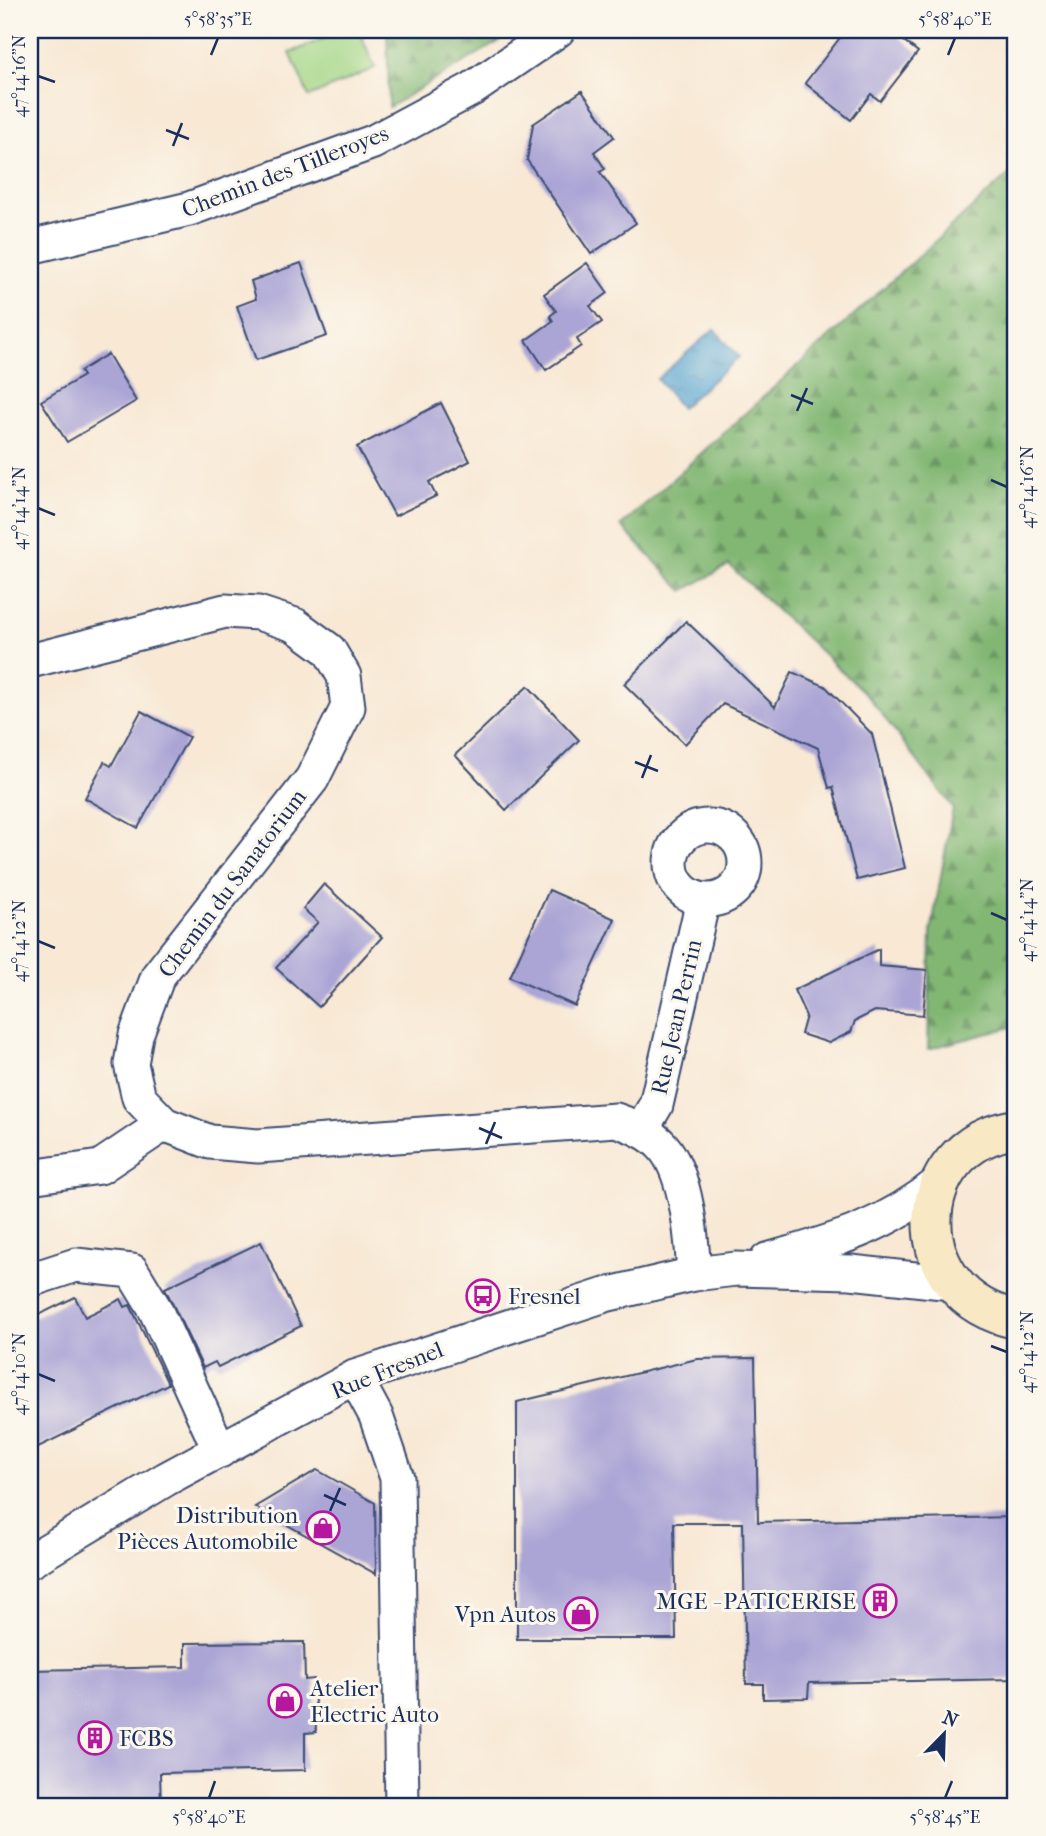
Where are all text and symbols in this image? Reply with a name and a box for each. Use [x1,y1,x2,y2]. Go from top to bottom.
text: 5°58'35"E [184,9,252,30]
text: 5°58'40"E [918,9,992,30]
text: 47°14'16"N [9,34,30,118]
street label: Chemin des Tilleroyes [178,120,392,223]
text: 47°14'16"N [1017,445,1038,529]
text: 47°14'14"N [9,466,30,550]
street label: Chemin du Sanatorium [153,784,312,983]
text: 47°14'14"N [1017,878,1038,962]
text: 47°14'12"N [9,899,30,982]
street label: Rue Jean Perrin [646,936,708,1097]
bus stop icon: Fresnel [464,1277,502,1315]
place label: Fresnel [508,1283,581,1310]
text: 47°14'12"N [1017,1310,1038,1393]
text: 47°14'10"N [9,1332,30,1416]
street label: Rue Fresnel [327,1336,448,1405]
place label: Distribution Pièces Automobile [117,1502,299,1555]
shop icon: Distribution Pièces Automobile [304,1509,342,1547]
building icon: MGE - PATICERISE [861,1582,899,1620]
place label: MGE - PATICERISE [656,1588,856,1615]
shop icon: Vpn Autos [562,1595,600,1633]
place label: Vpn Autos [454,1601,556,1628]
place label: Atelier Electric Auto [309,1675,439,1728]
shop icon: Atelier Electric Auto [266,1682,304,1720]
north arrow [909,1700,979,1770]
text: N [939,1706,962,1732]
building icon: FCBS [76,1719,114,1757]
place label: FCBS [119,1725,174,1752]
text: 5°58'40"E [172,1807,246,1828]
text: 5°58'45"E [910,1807,980,1828]

